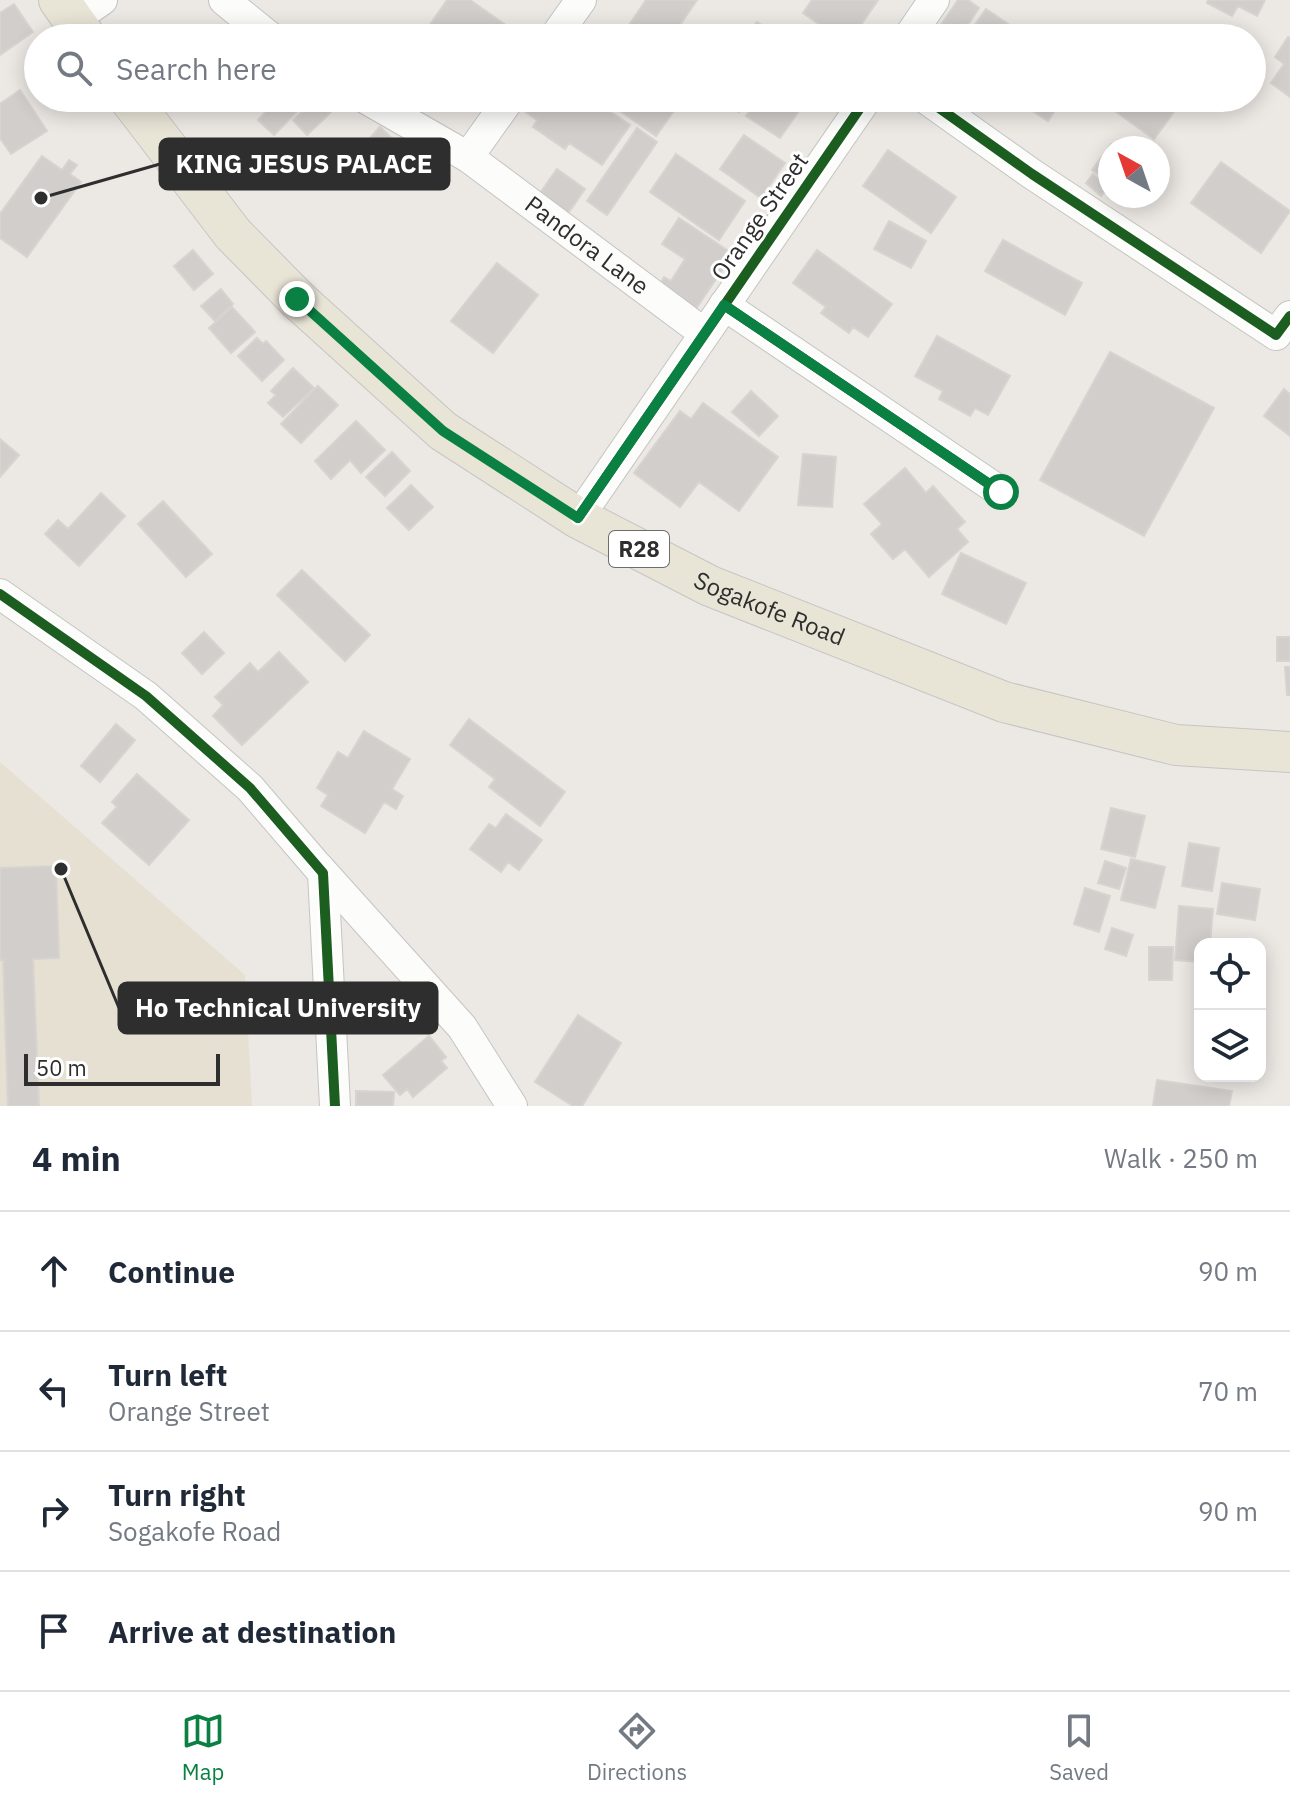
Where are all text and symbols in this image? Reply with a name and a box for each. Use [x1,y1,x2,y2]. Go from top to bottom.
search box [24,24,1266,112]
icon: search [52,46,96,90]
text: Search here [116,49,277,88]
north arrow [1098,136,1170,208]
callout: KING JESUS PALACE [160,139,449,189]
text: KING JESUS PALACE [176,146,432,180]
street label: Orange Street [703,146,815,287]
street label: Pandora Lane [519,188,656,301]
route end [279,281,315,317]
route start [983,474,1019,510]
road number: R28 [609,531,669,567]
street label: Sogakofe Road [689,563,850,653]
map controls [1194,938,1266,1082]
button: locate [1194,938,1266,1010]
callout: Ho Technical University [119,983,437,1033]
text: Ho Technical University [135,990,421,1024]
button: layers [1194,1010,1266,1082]
scale bar [24,1050,220,1086]
text: 50 m [36,1053,87,1082]
text: 4 min [32,1136,121,1180]
text: Walk · 250 m [1104,1141,1258,1175]
icon: ahead [32,1249,76,1293]
text: Continue [108,1252,235,1291]
text: 90 m [1198,1254,1258,1288]
text: Turn left [108,1355,227,1394]
icon: left [32,1369,76,1413]
text: 70 m [1198,1374,1258,1408]
text: Orange Street [108,1394,270,1428]
text: Turn right [108,1475,246,1514]
icon: right [32,1489,76,1533]
text: 90 m [1198,1494,1258,1528]
text: Sogakofe Road [108,1514,281,1548]
icon: arrive [32,1609,76,1653]
text: Arrive at destination [108,1612,396,1651]
tab: Map [181,1709,225,1786]
tab: Directions [587,1709,687,1786]
tab: Saved [1049,1709,1109,1786]

